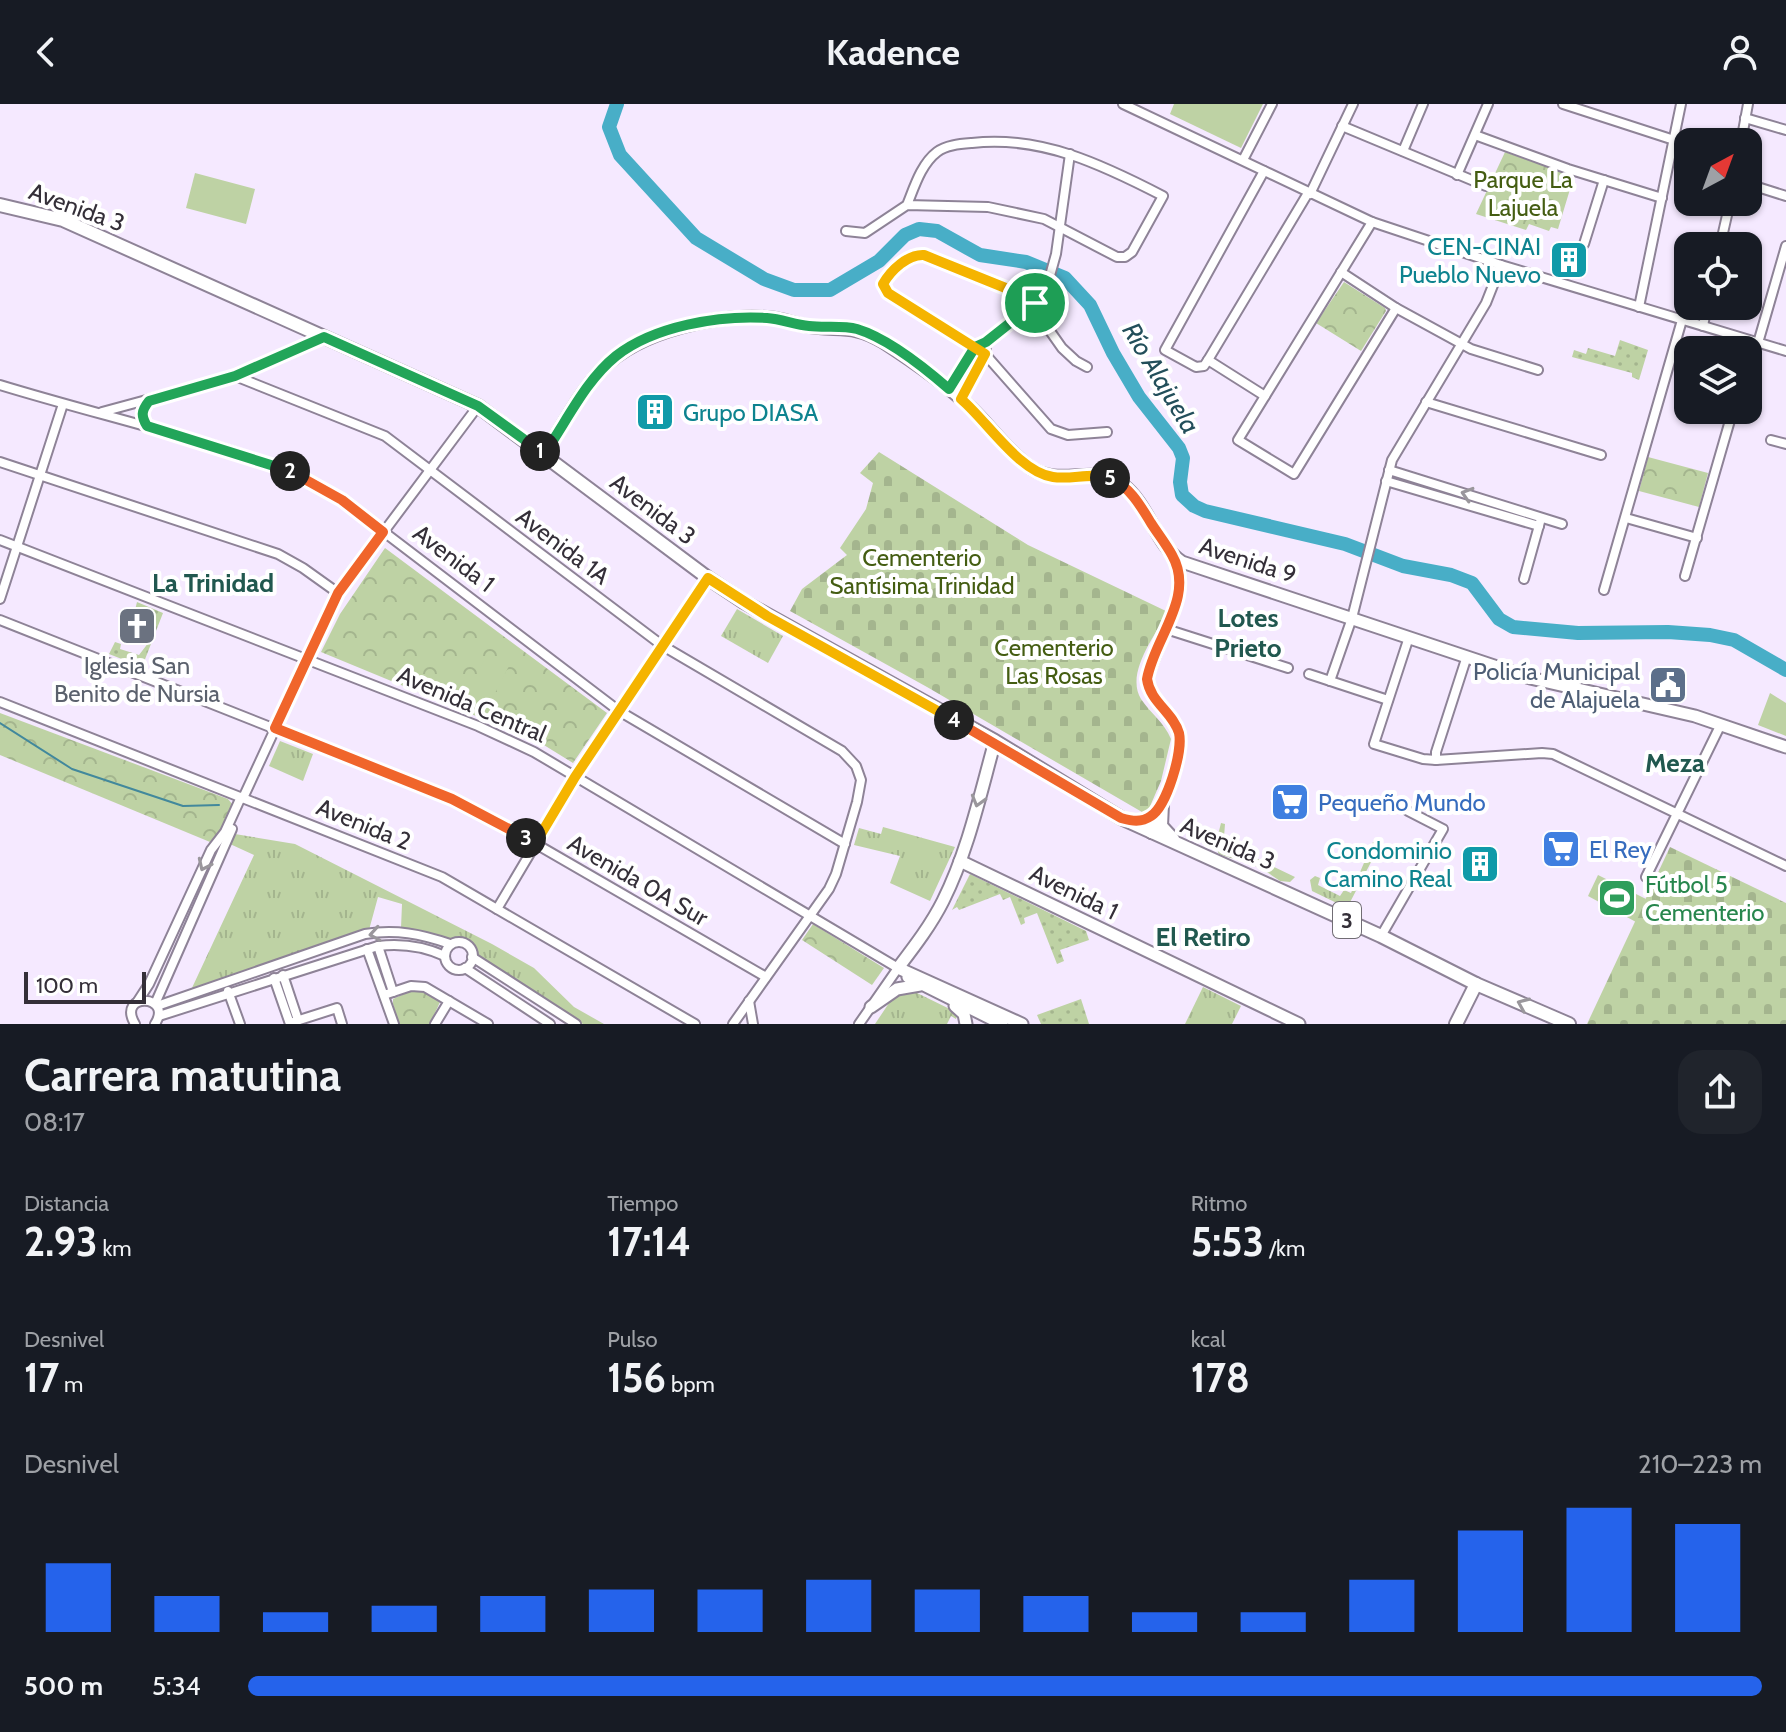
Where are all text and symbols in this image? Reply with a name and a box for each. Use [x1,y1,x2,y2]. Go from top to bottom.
icon: back [24,30,68,74]
text: Kadence [826,30,960,74]
icon: person [1718,30,1762,74]
north arrow [1674,128,1762,216]
map controls [1674,128,1762,424]
park label: Parque La Lajuela [1473,165,1573,222]
street label: Avenida 3 [25,176,129,238]
place label: CEN-CINAI Pueblo Nuevo [1399,232,1541,289]
button: locate [1674,232,1762,320]
building icon: CEN-CINAI Pueblo Nuevo [1548,239,1590,281]
pin [1001,269,1069,337]
icon: arrive [1013,281,1057,325]
water label: Río Alajuela [1115,317,1207,439]
button: layers [1674,336,1762,424]
building icon: Grupo DIASA [634,391,676,433]
place label: Grupo DIASA [683,398,818,427]
pin: 1 [520,431,560,471]
text: 1 [536,437,544,464]
pin: 2 [270,451,310,491]
text: 2 [284,457,296,484]
pin: 5 [1090,458,1130,498]
text: 5 [1104,464,1116,491]
street label: Avenida 3 [605,467,701,551]
one-way arrow [1461,488,1475,504]
street label: Avenida 1A [511,502,615,591]
street label: Avenida 1 [408,518,500,598]
street label: Avenida 9 [1196,531,1300,589]
park label: Cementerio Santísima Trinidad [830,543,1014,600]
district label: La Trinidad [152,567,274,599]
district label: Lotes Prieto [1214,602,1282,664]
church icon: Iglesia San Benito de Nursia [116,605,158,647]
park label: Cementerio Las Rosas [994,633,1114,690]
place label: Iglesia San Benito de Nursia [54,651,221,708]
place label: Policía Municipal de Alajuela [1473,657,1640,714]
street label: Avenida Central [393,660,551,749]
public building icon: Policía Municipal de Alajuela [1647,664,1689,706]
pin: 4 [934,700,974,740]
text: 4 [947,706,961,733]
district label: Meza [1645,747,1705,779]
supermarket icon: Pequeño Mundo [1269,781,1311,823]
place label: Pequeño Mundo [1318,788,1486,817]
street label: Avenida 2 [313,792,415,856]
one-way arrow [971,794,987,808]
street label: Avenida 3 [1177,810,1279,876]
pin: 3 [506,818,546,858]
text: 3 [520,824,532,851]
street label: Avenida 0A Sur [563,828,714,932]
supermarket icon: El Rey [1540,828,1582,870]
place label: El Rey [1589,835,1652,864]
place label: Condominio Camino Real [1324,836,1452,893]
building icon: Condominio Camino Real [1459,843,1501,885]
one-way arrow [198,857,214,871]
street label: Avenida 1 [1025,858,1123,926]
place label: Fútbol 5 Cementerio [1645,870,1764,927]
sports icon: Fútbol 5 Cementerio [1596,877,1638,919]
road number: 3 [1333,902,1361,938]
district label: El Retiro [1156,921,1251,953]
one-way arrow [368,925,381,942]
scale bar [24,968,146,1004]
text: 100 m [36,972,98,999]
one-way arrow [1517,997,1531,1013]
text: Carrera matutina [24,1049,341,1102]
button: share [1678,1050,1762,1134]
text: 08:17 [24,1106,85,1138]
text: Distancia [24,1190,109,1217]
text: Tiempo [607,1190,678,1217]
text: Ritmo [1191,1190,1247,1217]
text: 2.93 [24,1217,97,1266]
text: 17:14 [607,1217,691,1266]
text: 5:53 [1191,1217,1264,1266]
text: km [97,1235,132,1262]
text: /km [1264,1235,1305,1262]
text: Desnivel [24,1326,104,1353]
text: Pulso [607,1326,658,1353]
text: kcal [1191,1326,1226,1353]
text: 17 [24,1353,59,1402]
text: 156 [607,1353,666,1402]
text: 178 [1191,1353,1250,1402]
text: m [59,1371,83,1398]
text: bpm [666,1371,715,1398]
text: Desnivel [24,1448,119,1480]
text: 210–223 m [1638,1448,1762,1480]
text: 500 m [24,1670,103,1702]
text: 5:34 [152,1670,201,1702]

